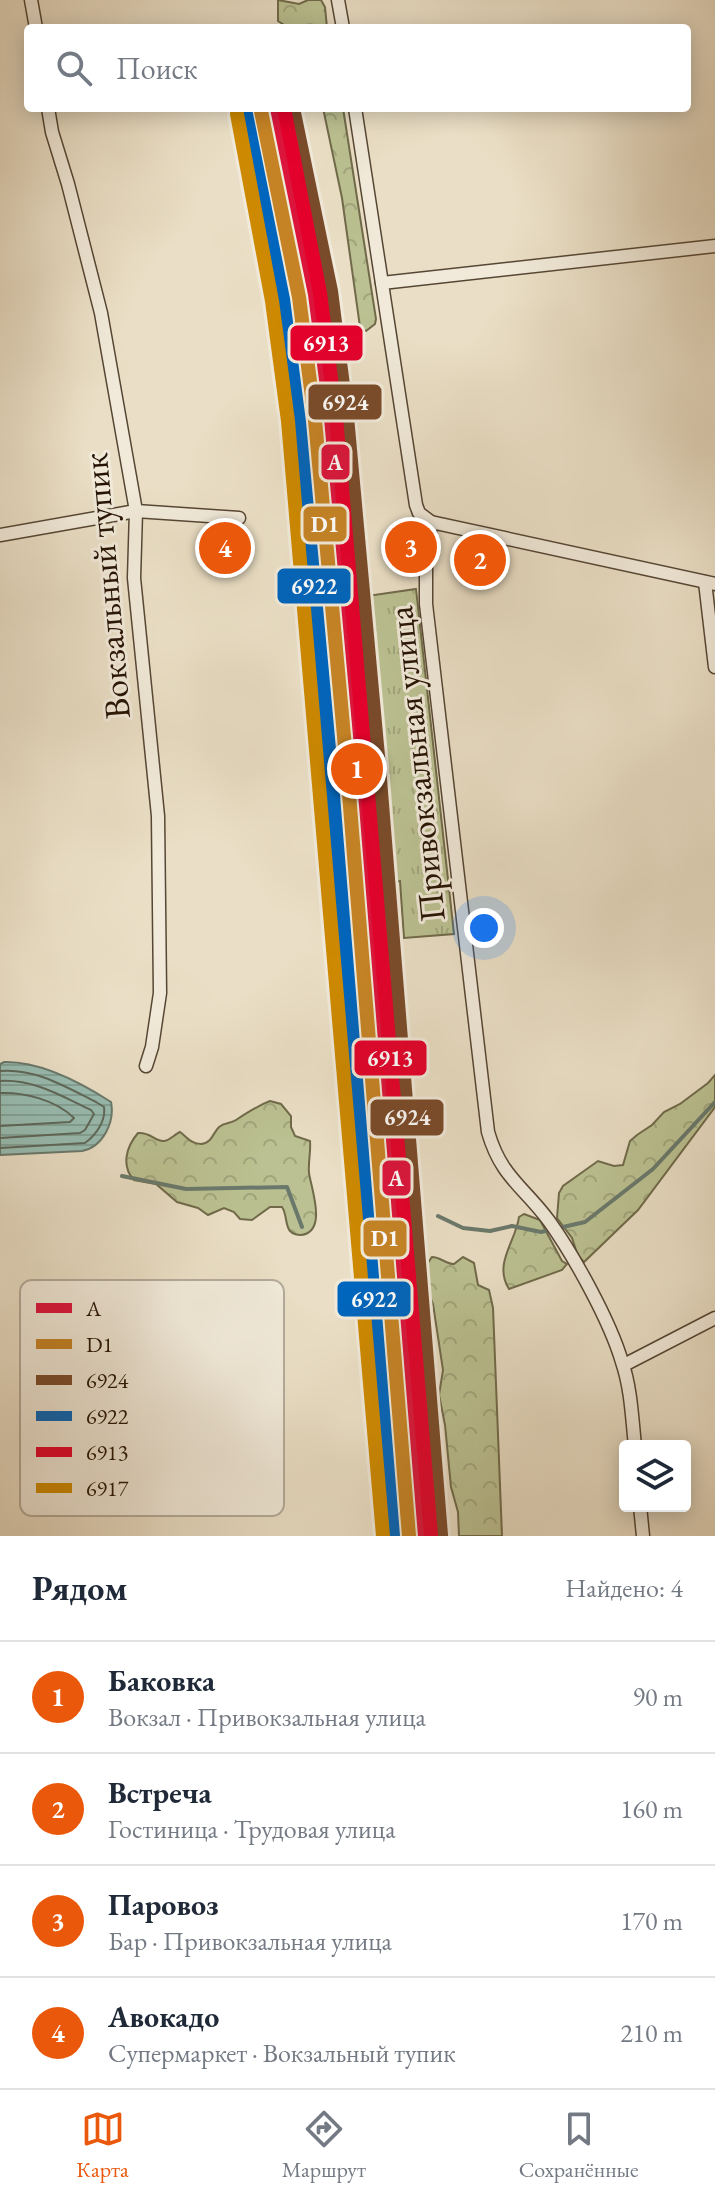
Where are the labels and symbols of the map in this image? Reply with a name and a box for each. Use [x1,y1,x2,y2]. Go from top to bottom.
line badge: 6913 [289,324,364,362]
text: 6913 [303,329,349,358]
line badge: 6924 [307,383,383,421]
text: 6924 [322,388,369,417]
line badge: A [320,443,351,481]
text: A [326,448,343,477]
street label: Вокзальный тупик [71,451,141,721]
line badge: D1 [302,505,348,543]
text: D1 [311,510,339,539]
pin: 3 [385,517,437,577]
pin: 4 [199,518,251,578]
pin: 2 [454,530,506,590]
line badge: 6922 [276,567,352,605]
text: 6922 [291,572,338,601]
street label: Привокзальная улица [376,603,456,924]
pin: 1 [331,739,383,799]
your location [464,908,504,948]
line badge: 6913 [353,1039,428,1077]
text: 6913 [367,1044,413,1073]
line badge: 6924 [369,1098,445,1137]
text: 6924 [384,1103,431,1132]
line badge: A [381,1159,412,1197]
text: A [387,1164,404,1193]
line badge: D1 [362,1219,408,1258]
text: D1 [371,1224,399,1253]
legend [20,1280,284,1516]
line badge: 6922 [336,1280,412,1318]
text: 6922 [351,1285,398,1314]
text: A [85,1294,102,1323]
text: D1 [86,1330,113,1359]
text: 6924 [86,1366,129,1395]
text: 6922 [86,1402,129,1431]
text: 6913 [86,1438,128,1467]
text: 6917 [86,1474,129,1503]

